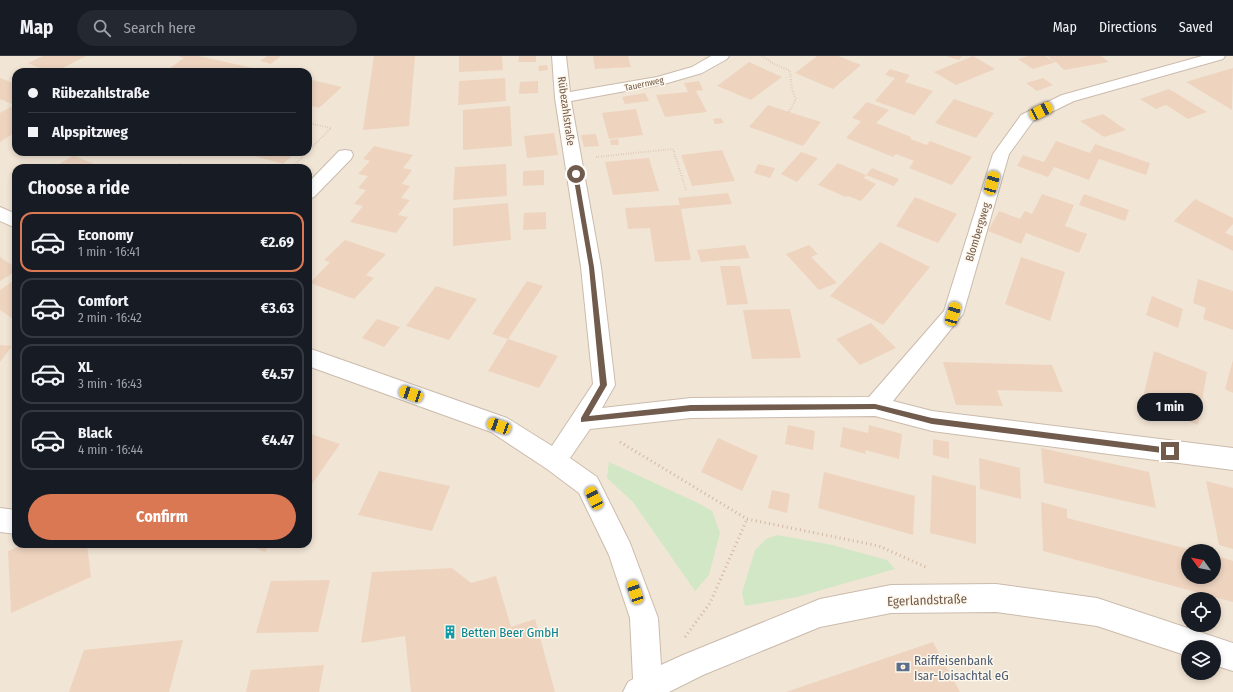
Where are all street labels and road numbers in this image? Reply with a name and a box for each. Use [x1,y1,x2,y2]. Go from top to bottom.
street label: Tauernweg [624,75,665,93]
street label: Rübezahlstraße [555,76,577,146]
street label: Blombergweg [963,200,993,263]
street label: Egerlandstraße [887,591,967,609]

